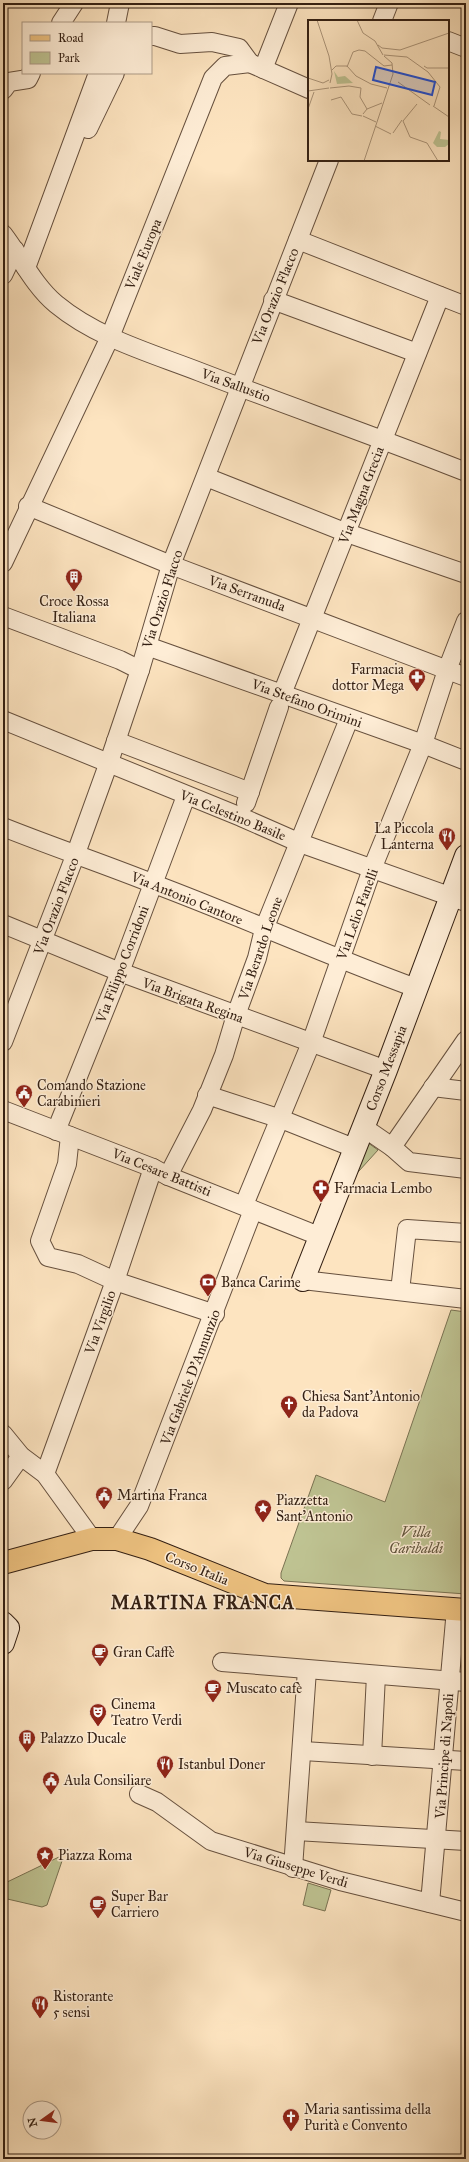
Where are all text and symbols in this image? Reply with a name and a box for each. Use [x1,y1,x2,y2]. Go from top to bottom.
inset map [308,20,449,161]
legend [22,22,152,74]
text: Road [58,31,84,45]
text: Park [58,51,80,65]
street label: Viale Europa [121,216,165,293]
street label: Via Orazio Flacco [248,245,303,348]
street label: Via Sallustio [198,365,273,406]
street label: Via Magna Grecia [335,444,388,547]
street label: Via Orazio Flacco [138,548,186,652]
building icon: Croce Rossa Italiana [64,567,84,592]
street label: Via Serranuda [205,571,288,615]
place label: Croce Rossa Italiana [39,593,109,626]
place label: Farmacia dottor Mega [332,661,404,694]
pharmacy icon: Farmacia dottor Mega [407,667,427,692]
street label: Via Stefano Orimini [248,675,365,731]
street label: Via Celestino Basile [176,786,288,845]
place label: La Piccola Lanterna [374,820,434,853]
restaurant icon: La Piccola Lanterna [437,826,457,851]
street label: Via Orazio Flacco [30,855,83,958]
street label: Via Lelio Fanelli [333,866,382,963]
street label: Via Antonio Cantore [127,868,245,929]
street label: Via Berardo Leone [235,894,286,1003]
street label: Via Filippo Corridoni [92,903,153,1026]
street label: Via Brigata Regina [139,974,246,1027]
street label: Corso Messapia [362,1023,411,1113]
place label: Comando Stazione Carabinieri [37,1077,146,1110]
public building icon: Comando Stazione Carabinieri [14,1083,34,1108]
street label: Via Cesare Battisti [109,1144,214,1200]
pharmacy icon: Farmacia Lembo [311,1178,331,1203]
place label: Farmacia Lembo [334,1180,432,1197]
bank icon: Banca Carime [198,1272,218,1297]
place label: Banca Carime [221,1274,301,1291]
street label: Via Virgilio [81,1288,120,1357]
street label: Via Gabriele D'Annunzio [156,1307,224,1448]
place label: Chiesa Sant'Antonio da Padova [302,1388,420,1421]
church icon: Chiesa Sant'Antonio da Padova [279,1394,299,1419]
public building icon: Martina Franca [94,1485,114,1510]
place label: Martina Franca [117,1487,207,1504]
place label: Piazzetta Sant'Antonio [276,1492,353,1525]
place icon: Piazzetta Sant'Antonio [253,1498,273,1523]
park label: Villa Garibaldi [389,1524,443,1557]
street label: Corso Italia [162,1548,231,1589]
district label: MARTINA FRANCA [111,1592,295,1614]
cafe icon: Gran Caffè [90,1642,110,1667]
place label: Gran Caffè [113,1644,175,1661]
cafe icon: Muscato cafè [203,1678,223,1703]
place label: Muscato cafè [226,1680,302,1697]
street label: Via Principe di Napoli [432,1693,457,1820]
place label: Cinema Teatro Verdi [111,1696,182,1729]
theatre icon: Cinema Teatro Verdi [88,1702,108,1727]
building icon: Palazzo Ducale [17,1728,37,1753]
place label: Palazzo Ducale [40,1730,127,1747]
restaurant icon: Istanbul Doner [155,1754,175,1779]
place label: Istanbul Doner [178,1756,266,1773]
public building icon: Aula Consiliare [41,1770,61,1795]
place label: Aula Consiliare [63,1772,151,1789]
street label: Via Giuseppe Verdi [241,1843,350,1891]
place icon: Piazza Roma [35,1845,55,1870]
place label: Piazza Roma [58,1847,132,1864]
place label: Super Bar Carriero [111,1888,169,1921]
cafe icon: Super Bar Carriero [88,1894,108,1919]
place label: Ristorante 5 sensi [53,1988,114,2021]
restaurant icon: Ristorante 5 sensi [30,1994,50,2019]
north arrow [22,2100,62,2140]
place label: Maria santissima della Purità e Convento [304,2101,431,2134]
church icon: Maria santissima della Purità e Convento [281,2107,301,2132]
text: N [25,2116,40,2128]

